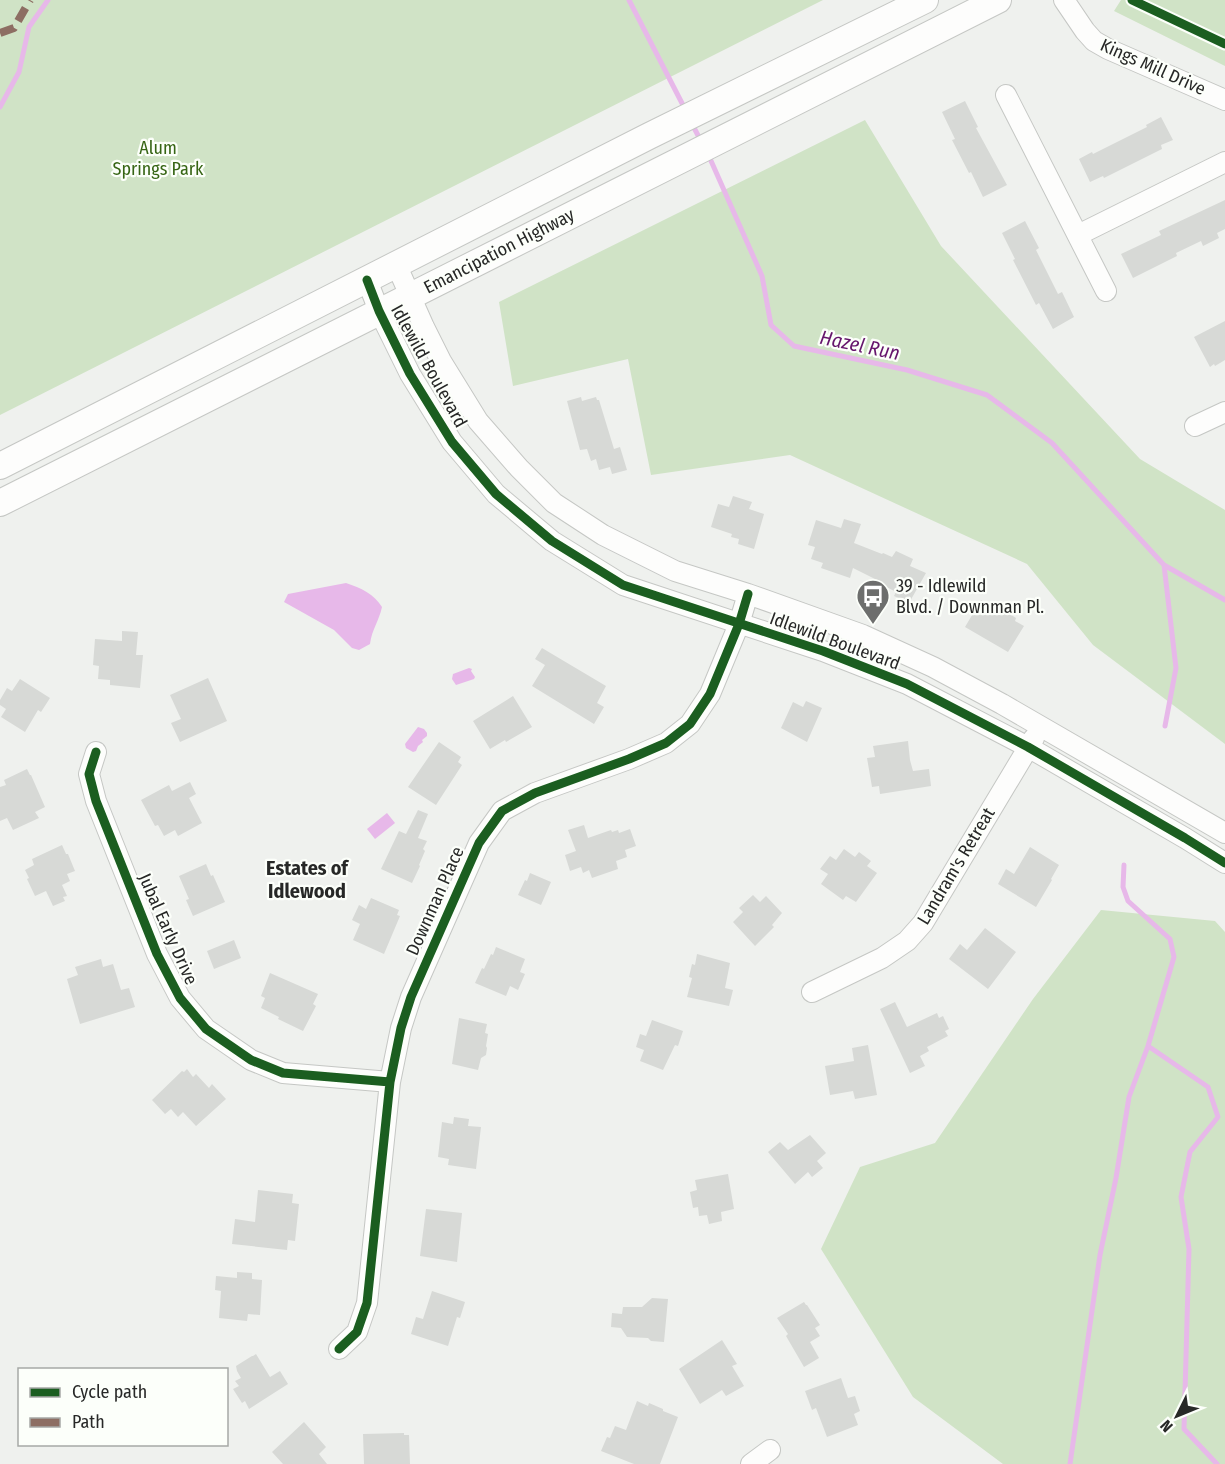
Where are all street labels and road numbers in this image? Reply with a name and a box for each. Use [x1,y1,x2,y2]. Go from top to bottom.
street label: Kings Mill Drive [1097,34,1209,100]
street label: Emancipation Highway [420,204,578,298]
street label: Idlewild Boulevard [386,301,472,431]
street label: Idlewild Boulevard [767,607,903,675]
street label: Landram's Retreat [912,803,1000,929]
street label: Downman Place [401,843,469,959]
street label: Jubal Early Drive [134,870,202,988]

